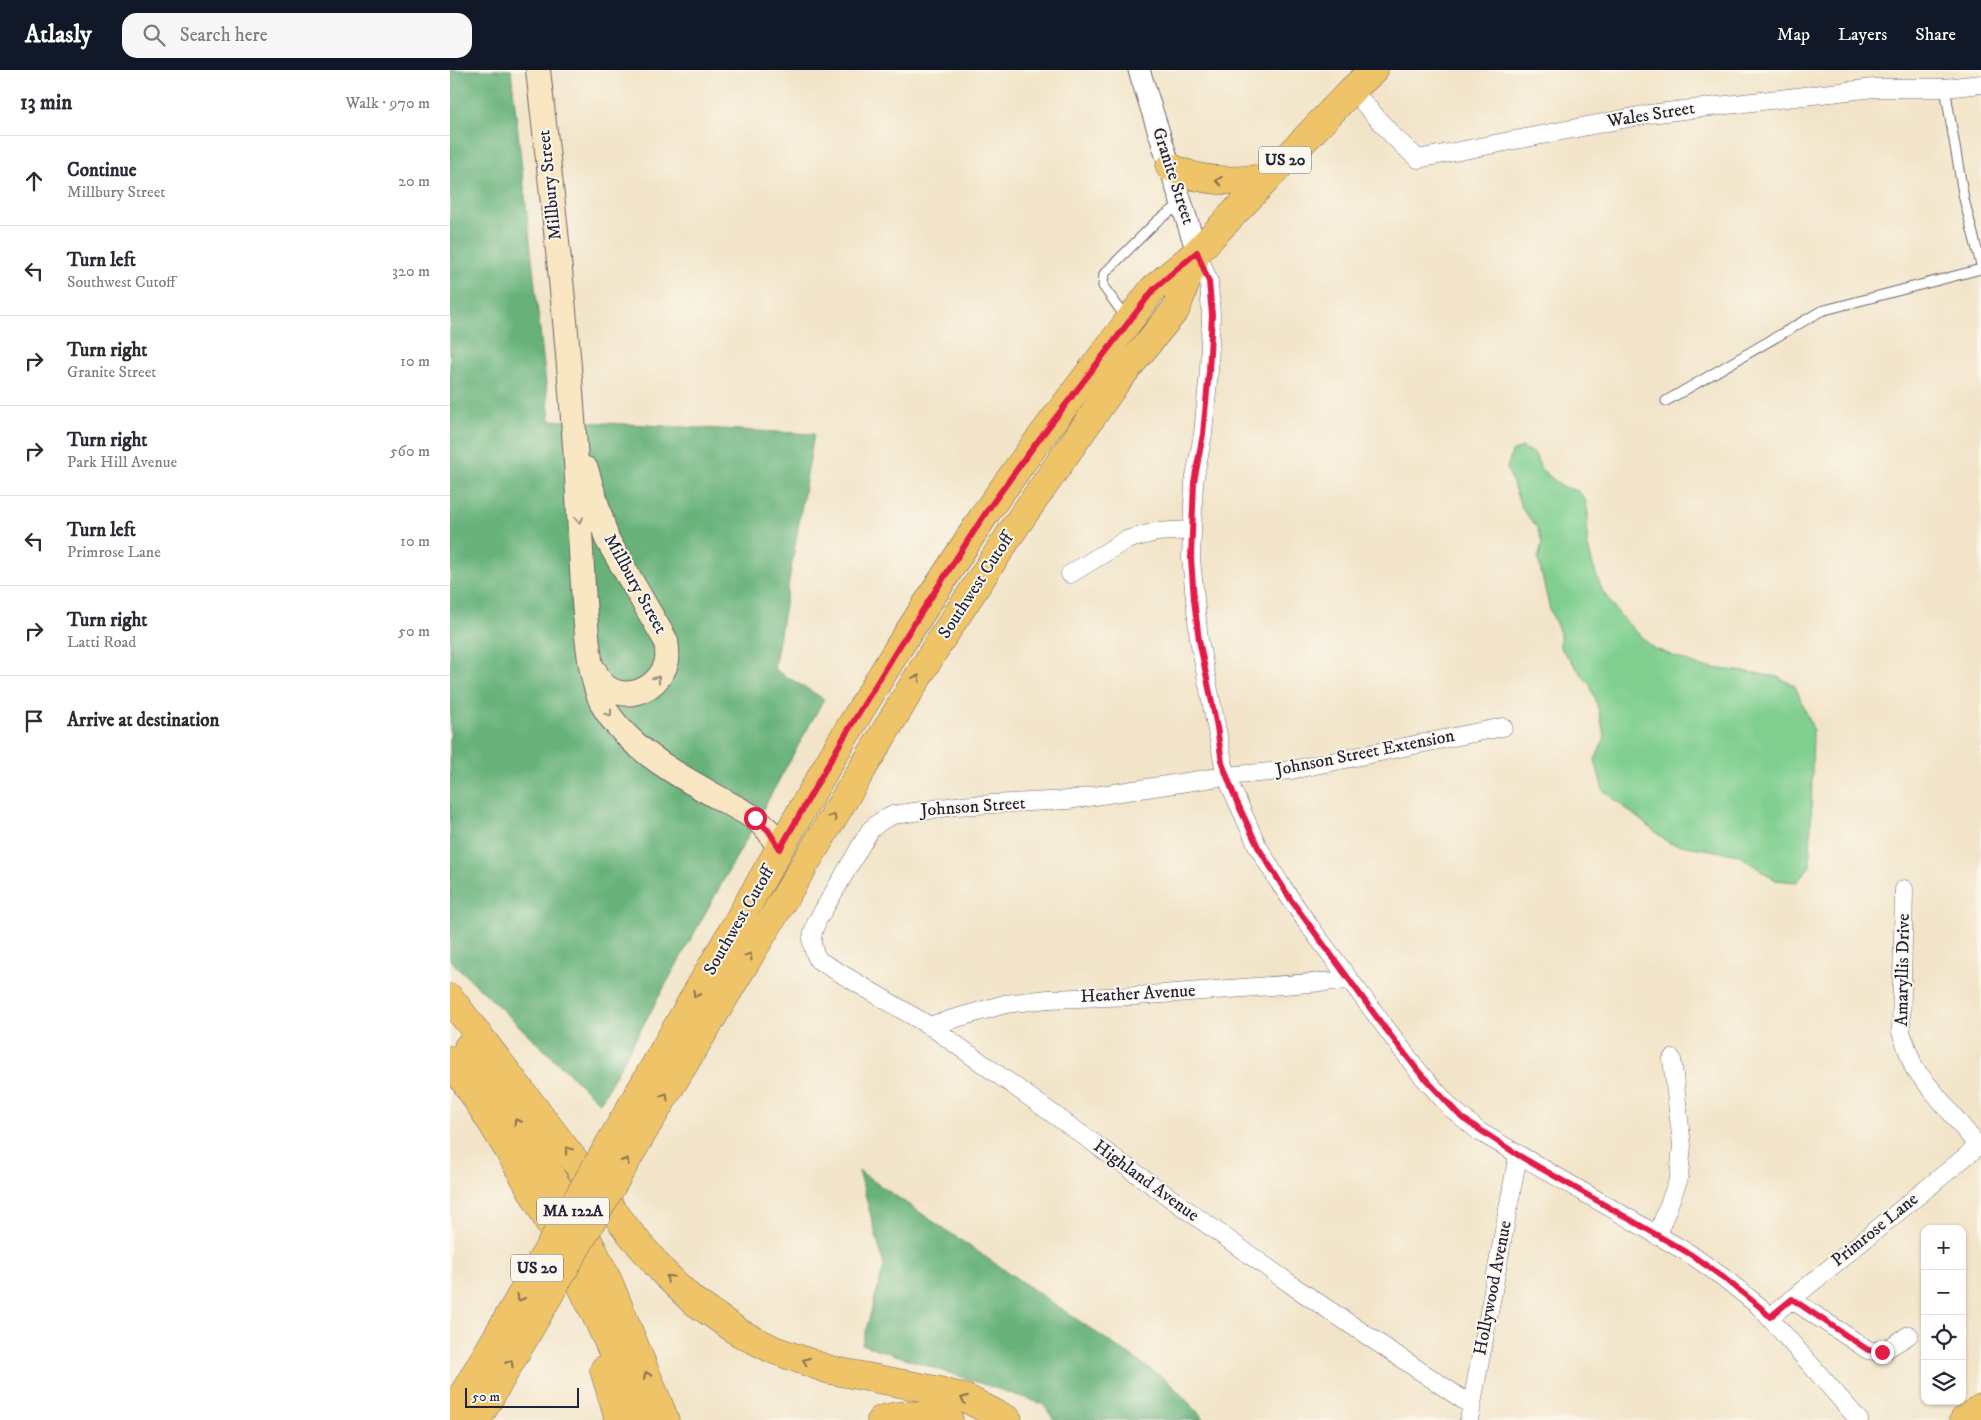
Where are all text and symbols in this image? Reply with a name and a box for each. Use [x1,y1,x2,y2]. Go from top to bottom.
search box [122,13,472,58]
text: Atlasly [25,20,92,50]
icon: search [140,21,168,49]
text: Search here [180,24,268,47]
text: Map [1777,24,1810,46]
text: Layers [1838,24,1887,46]
text: Share [1915,24,1956,46]
text: 13 min [20,90,72,116]
text: Walk · 970 m [346,93,430,113]
street label: Wales Street [1605,97,1697,133]
street label: Granite Street [1147,125,1199,227]
street label: Millbury Street [533,129,567,241]
road number: US 20 [1259,146,1311,174]
text: Continue [67,159,137,182]
icon: ahead [20,167,48,195]
text: 20 m [398,171,430,191]
one-way arrow [1215,176,1223,187]
text: Millbury Street [67,182,165,202]
text: Turn left [67,249,136,272]
icon: left [20,257,48,285]
text: 320 m [392,261,430,281]
text: Southwest Cutoff [67,272,175,292]
text: Turn right [67,339,147,362]
icon: right [20,347,48,375]
text: 10 m [400,351,430,371]
text: Granite Street [67,362,156,382]
text: Turn right [67,429,147,452]
icon: right [20,437,48,465]
text: 560 m [390,441,430,461]
text: Park Hill Avenue [67,452,177,472]
one-way arrow [574,516,585,524]
text: Turn left [67,519,136,542]
street label: Southwest Cutoff [934,526,1020,643]
icon: left [20,527,48,555]
street label: Millbury Street [599,530,672,638]
text: 10 m [400,531,430,551]
text: Primrose Lane [67,542,161,562]
text: Turn right [67,609,147,632]
icon: right [20,617,48,645]
text: 50 m [398,621,430,641]
text: Latti Road [67,632,136,652]
one-way arrow [651,675,660,685]
one-way arrow [911,675,921,684]
icon: arrive [20,707,48,735]
one-way arrow [603,707,612,717]
text: Arrive at destination [67,709,219,732]
street label: Johnson Street Extension [1272,725,1457,782]
street label: Johnson Street [918,792,1026,822]
route start [744,807,767,830]
one-way arrow [827,814,837,823]
street label: Southwest Cutoff [699,860,780,979]
street label: Amaryllis Drive [1891,913,1915,1027]
one-way arrow [743,953,753,962]
street label: Heather Avenue [1080,980,1196,1008]
one-way arrow [692,989,702,998]
one-way arrow [659,1092,668,1101]
one-way arrow [513,1118,523,1127]
street label: Highland Avenue [1089,1135,1203,1227]
one-way arrow [565,1146,574,1156]
one-way arrow [620,1158,630,1167]
street label: Primrose Lane [1827,1188,1923,1272]
road number: MA 122A [537,1198,609,1224]
street label: Hollywood Avenue [1469,1219,1517,1357]
map controls [1921,1225,1966,1405]
button: + [1921,1225,1966,1270]
road number: US 20 [511,1254,563,1282]
button: − [1921,1270,1966,1315]
one-way arrow [665,1275,674,1284]
one-way arrow [516,1292,526,1301]
button: locate [1921,1315,1966,1360]
route end [1871,1341,1894,1364]
one-way arrow [802,1357,811,1367]
one-way arrow [503,1359,513,1368]
button: layers [1921,1360,1966,1405]
one-way arrow [643,1371,653,1379]
scale bar [465,1385,579,1408]
text: 50 m [472,1388,500,1406]
one-way arrow [960,1395,969,1405]

